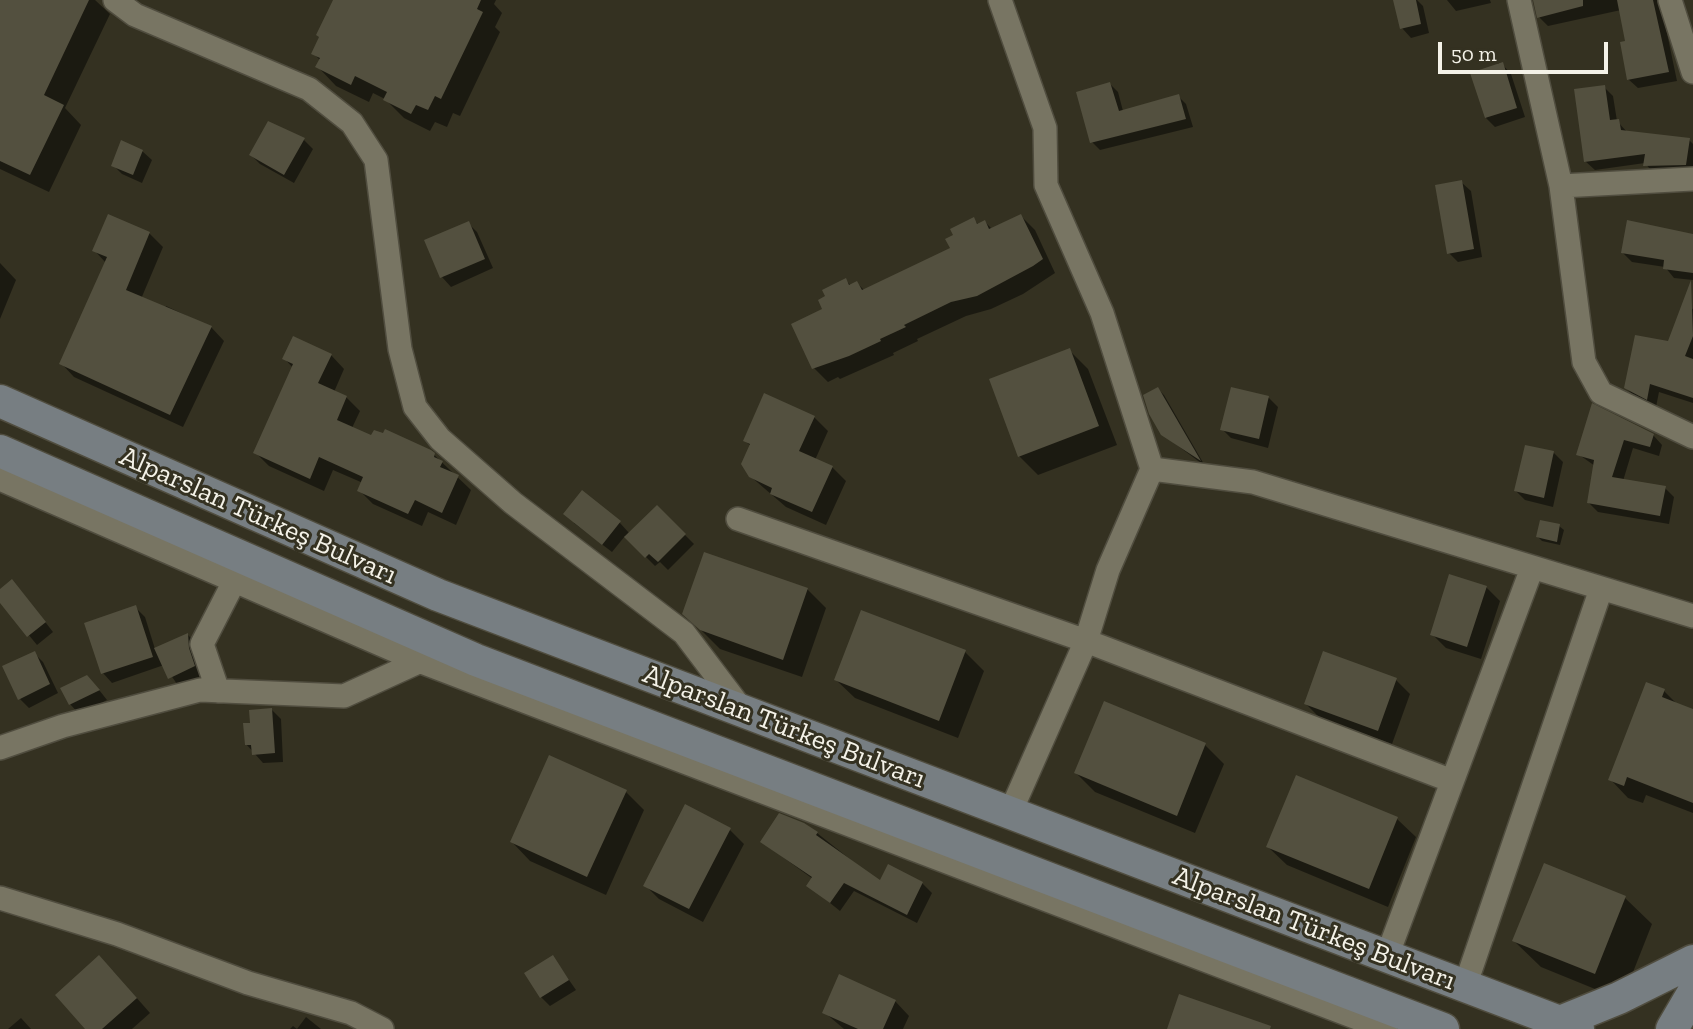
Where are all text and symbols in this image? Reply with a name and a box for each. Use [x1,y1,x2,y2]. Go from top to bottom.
scale bar [1441,28,1611,72]
text: 50 m [1451,41,1497,66]
street label: Alparslan Türkeş Bulvarı [114,440,402,592]
street label: Alparslan Türkeş Bulvarı [638,658,930,796]
street label: Alparslan Türkeş Bulvarı [1168,860,1460,998]

